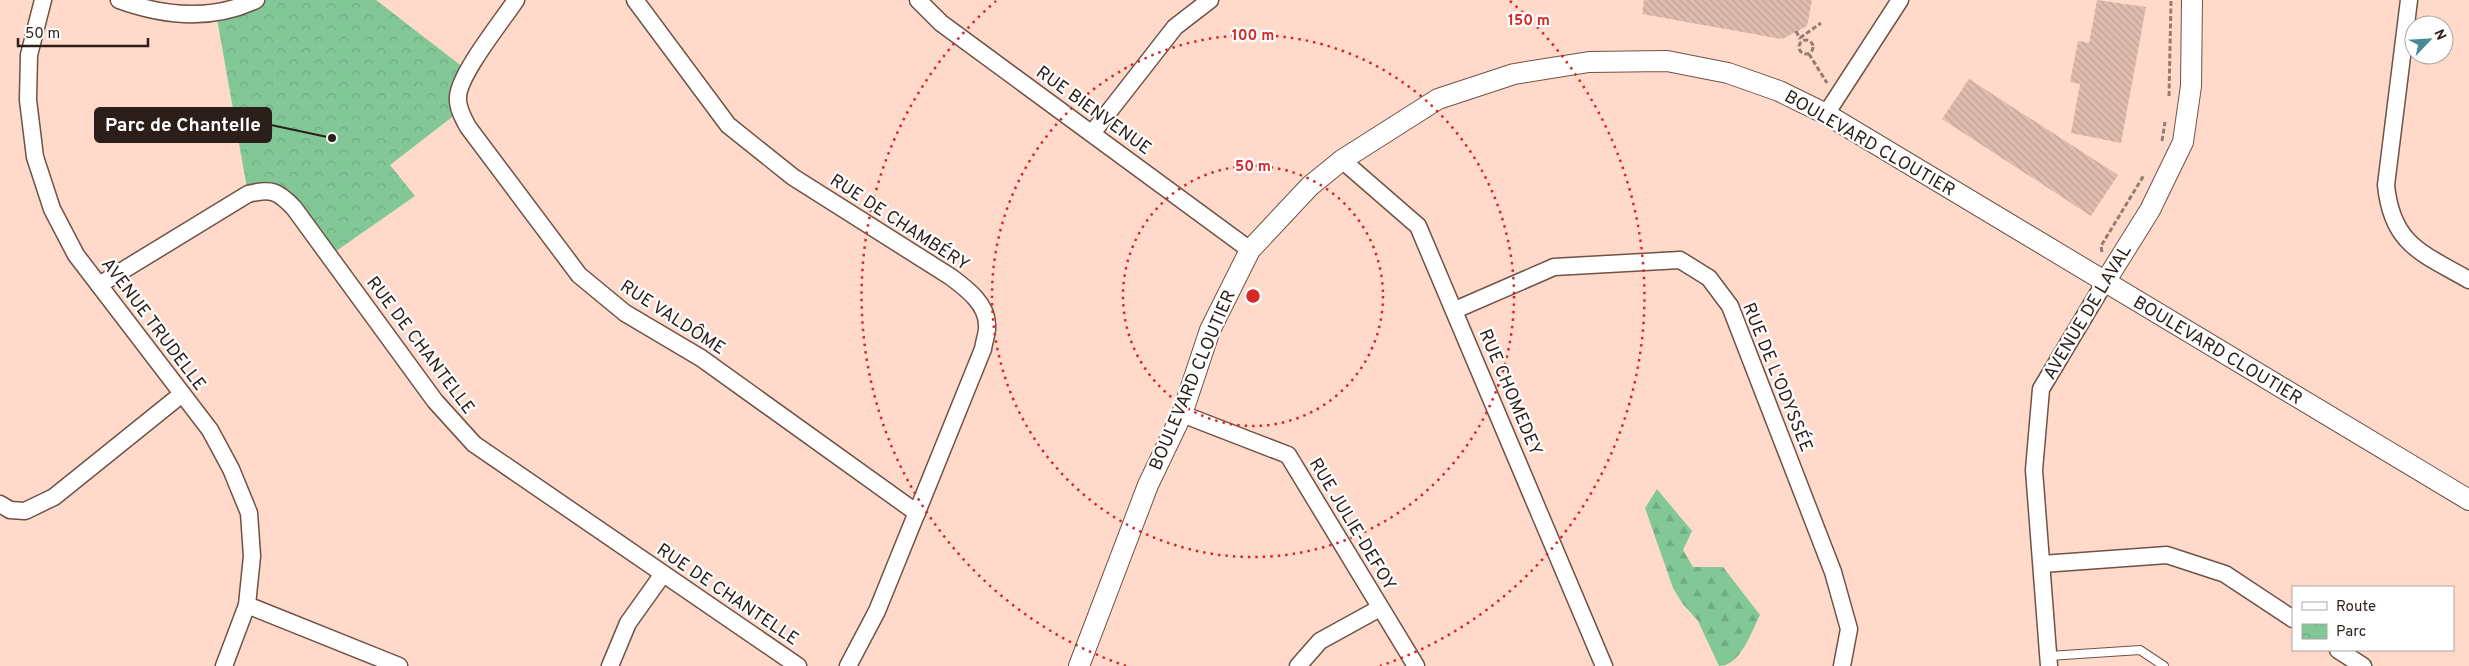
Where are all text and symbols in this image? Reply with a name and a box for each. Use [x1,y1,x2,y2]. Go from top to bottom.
text: 150 m [1508,12,1550,31]
scale bar [18,15,148,47]
north arrow [2404,15,2454,65]
text: 50 m [25,25,60,44]
text: 100 m [1232,27,1274,46]
text: N [2430,27,2449,43]
street label: RUE BIENVENUE [1031,62,1155,161]
street label: BOULEVARD CLOUTIER [1780,86,1959,203]
callout: Parc de Chantelle [95,108,271,142]
text: Parc de Chantelle [105,114,261,138]
text: 50 m [1235,158,1271,177]
street label: RUE DE CHAMBÉRY [825,168,974,277]
street label: AVENUE DE LAVAL [2039,241,2138,384]
street label: AVENUE TRUDELLE [95,254,210,396]
street label: RUE DE CHANTELLE [360,272,479,419]
street label: RUE VALDÔME [615,274,730,361]
street label: BOULEVARD CLOUTIER [1145,287,1242,474]
centre of rings [1244,287,1262,305]
street label: BOULEVARD CLOUTIER [2128,292,2306,411]
street label: RUE DE L'ODYSSÉE [1736,299,1819,456]
street label: RUE CHOMEDEY [1473,326,1547,459]
street label: RUE JULIE-DEFOY [1303,454,1400,595]
street label: RUE DE CHANTELLE [652,539,803,651]
legend [2292,586,2454,651]
text: Route [2336,598,2376,617]
text: Parc [2336,623,2366,642]

